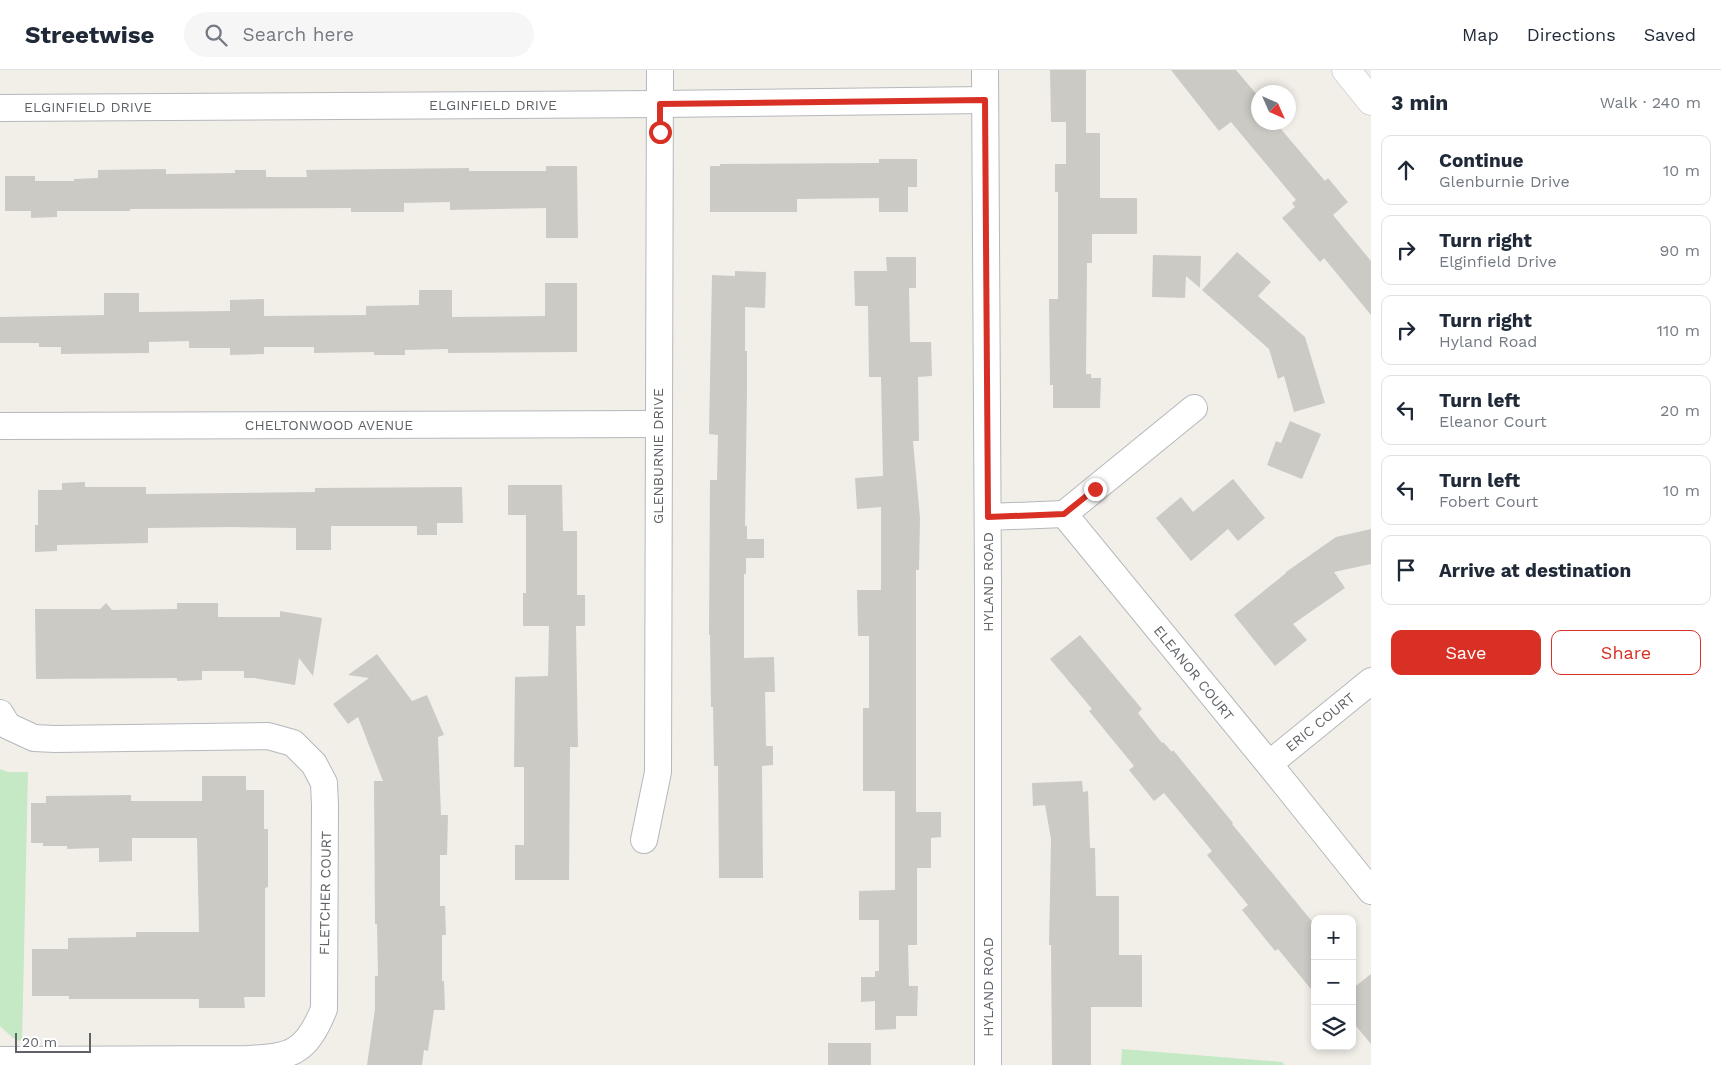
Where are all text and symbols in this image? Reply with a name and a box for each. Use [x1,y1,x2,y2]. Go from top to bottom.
search box [184,12,534,57]
text: Streetwise [25,21,154,49]
icon: search [202,21,230,49]
text: Search here [242,23,354,46]
text: Map [1462,24,1499,45]
text: Directions [1527,24,1616,45]
text: Saved [1644,24,1696,45]
north arrow [1251,85,1296,130]
text: 3 min [1391,90,1448,115]
text: Walk · 240 m [1600,93,1701,112]
street label: ELGINFIELD DRIVE [429,97,557,113]
street label: ELGINFIELD DRIVE [24,99,152,115]
route start [649,121,672,144]
text: Continue [1439,149,1523,172]
icon: ahead [1392,156,1420,184]
text: 10 m [1663,161,1700,180]
text: Glenburnie Drive [1439,172,1570,191]
text: Turn right [1439,229,1532,252]
icon: right [1392,236,1420,264]
text: 90 m [1659,241,1700,260]
text: Elginfield Drive [1439,252,1557,271]
text: Turn right [1439,309,1532,332]
icon: right [1392,316,1420,344]
text: 110 m [1657,321,1700,340]
text: Hyland Road [1439,332,1537,351]
street label: GLENBURNIE DRIVE [650,388,666,524]
text: Turn left [1439,389,1520,412]
icon: left [1392,396,1420,424]
text: 20 m [1660,401,1700,420]
text: Eleanor Court [1439,412,1547,431]
street label: CHELTONWOOD AVENUE [245,417,413,433]
text: Turn left [1439,469,1520,492]
icon: left [1392,476,1420,504]
route end [1084,478,1107,501]
text: 10 m [1663,481,1700,500]
text: Fobert Court [1439,492,1538,511]
street label: HYLAND ROAD [980,532,996,632]
icon: arrive [1392,556,1420,584]
text: Arrive at destination [1439,559,1631,582]
street label: ELEANOR COURT [1151,622,1238,724]
button: Save [1391,630,1541,675]
button: Share [1551,630,1701,675]
street label: ERIC COURT [1282,689,1358,755]
street label: FLETCHER COURT [316,830,334,955]
map controls [1311,915,1356,1050]
button: + [1311,915,1356,960]
street label: HYLAND ROAD [980,937,996,1037]
button: − [1311,960,1356,1005]
button: layers [1311,1005,1356,1050]
scale bar [15,1030,91,1053]
text: 20 m [22,1034,57,1050]

